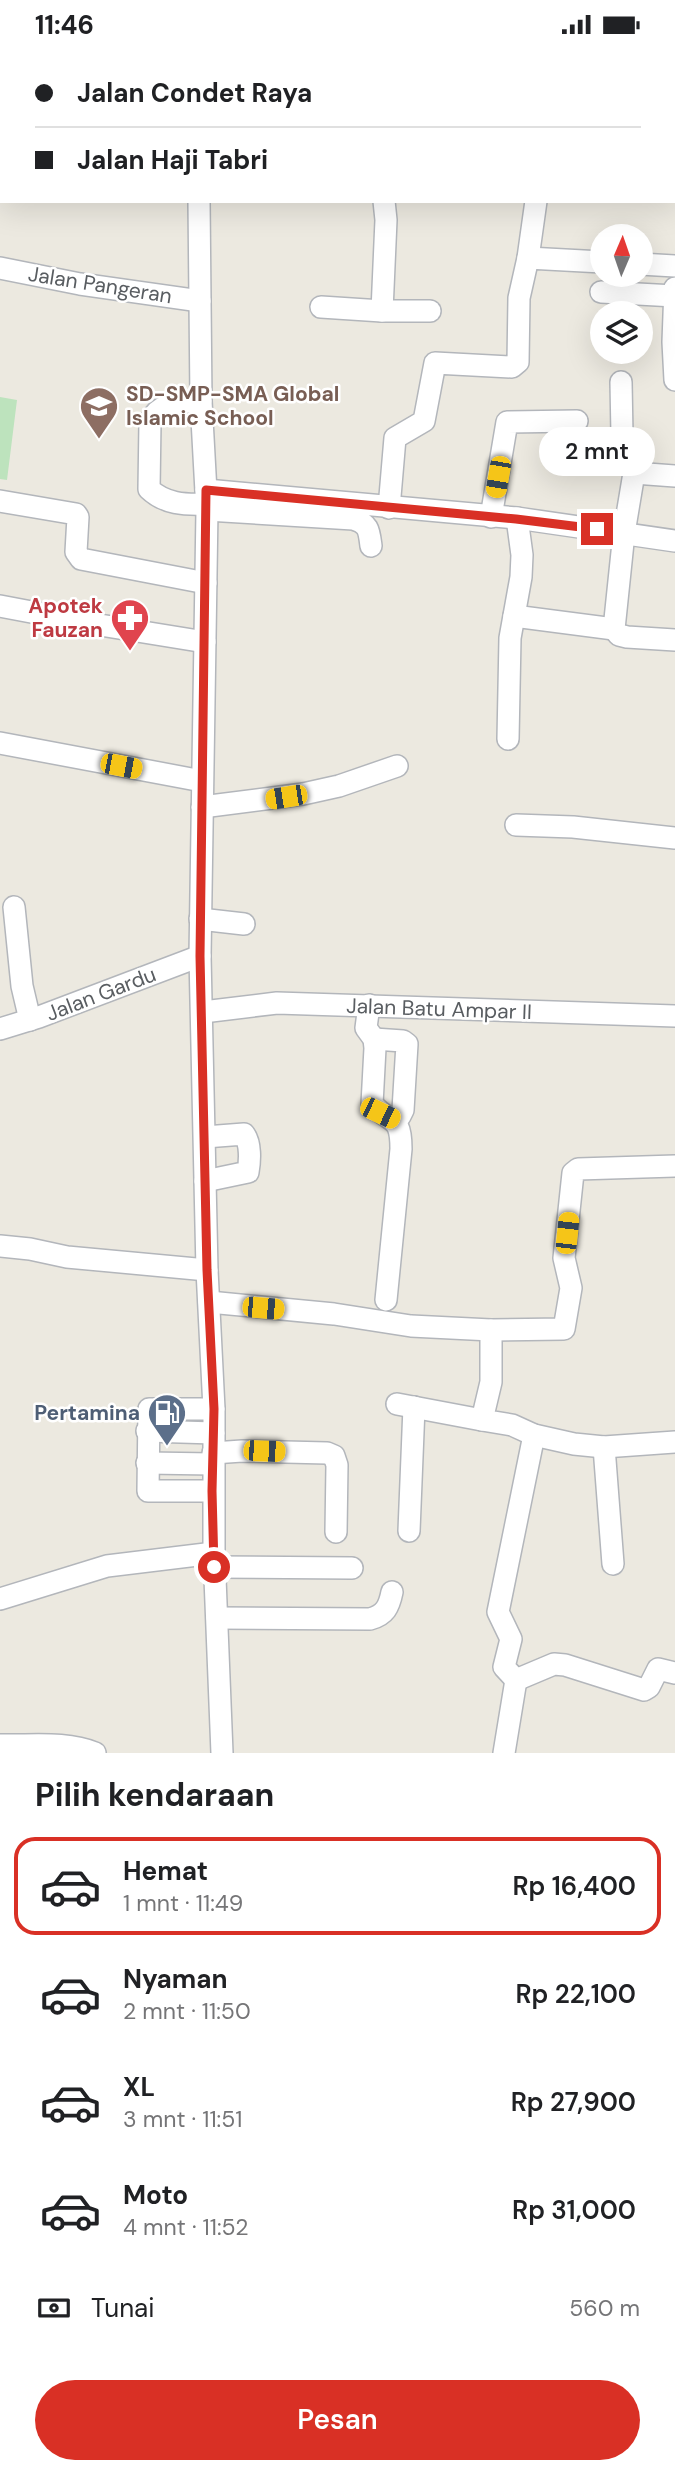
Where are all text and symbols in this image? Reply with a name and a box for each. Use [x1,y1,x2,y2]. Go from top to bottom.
text: 11:46 [35,8,94,42]
text: Jalan Condet Raya [77,76,312,110]
text: Jalan Haji Tabri [77,143,268,177]
north arrow [590,224,653,287]
map controls [590,224,653,364]
street label: Jalan Pangeran [26,260,174,310]
button: layers [590,301,653,364]
place label: SD-SMP-SMA Global Islamic School [126,380,339,432]
school or university icon: SD-SMP-SMA Global Islamic School [78,385,120,440]
callout: 2 mnt [539,427,655,477]
text: 2 mnt [565,436,629,466]
car [485,454,512,500]
route end [581,513,613,545]
place label: Apotek Fauzan [28,592,103,644]
pharmacy icon: Apotek Fauzan [109,597,151,652]
car [99,752,144,780]
car [264,783,309,811]
street label: Jalan Gardu [42,960,160,1028]
street label: Jalan Batu Ampar II [346,992,532,1026]
car [357,1094,404,1132]
car [555,1211,580,1255]
car [242,1296,285,1320]
fuel station icon: Pertamina [146,1392,188,1447]
place label: Pertamina [34,1399,140,1427]
car [243,1440,286,1462]
route start [198,1551,230,1583]
text: Pilih kendaraan [35,1774,274,1816]
text: Hemat [123,1854,208,1888]
icon: car [39,1855,102,1918]
text: Rp 16,400 [512,1869,636,1903]
text: 1 mnt · 11:49 [123,1888,243,1918]
text: Nyaman [123,1962,228,1996]
icon: car [39,1963,102,2026]
text: Rp 22,100 [515,1977,636,2011]
text: 2 mnt · 11:50 [123,1996,251,2026]
text: XL [123,2070,155,2104]
icon: car [39,2071,102,2134]
text: Rp 27,900 [511,2085,636,2119]
text: 3 mnt · 11:51 [123,2104,242,2134]
text: Moto [123,2178,188,2212]
icon: car [39,2179,102,2242]
text: Rp 31,000 [512,2193,636,2227]
text: 4 mnt · 11:52 [123,2212,248,2242]
icon: cash [35,2289,73,2327]
text: Tunai [91,2291,155,2325]
text: 560 m [569,2293,640,2323]
button: Pesan [35,2380,640,2460]

